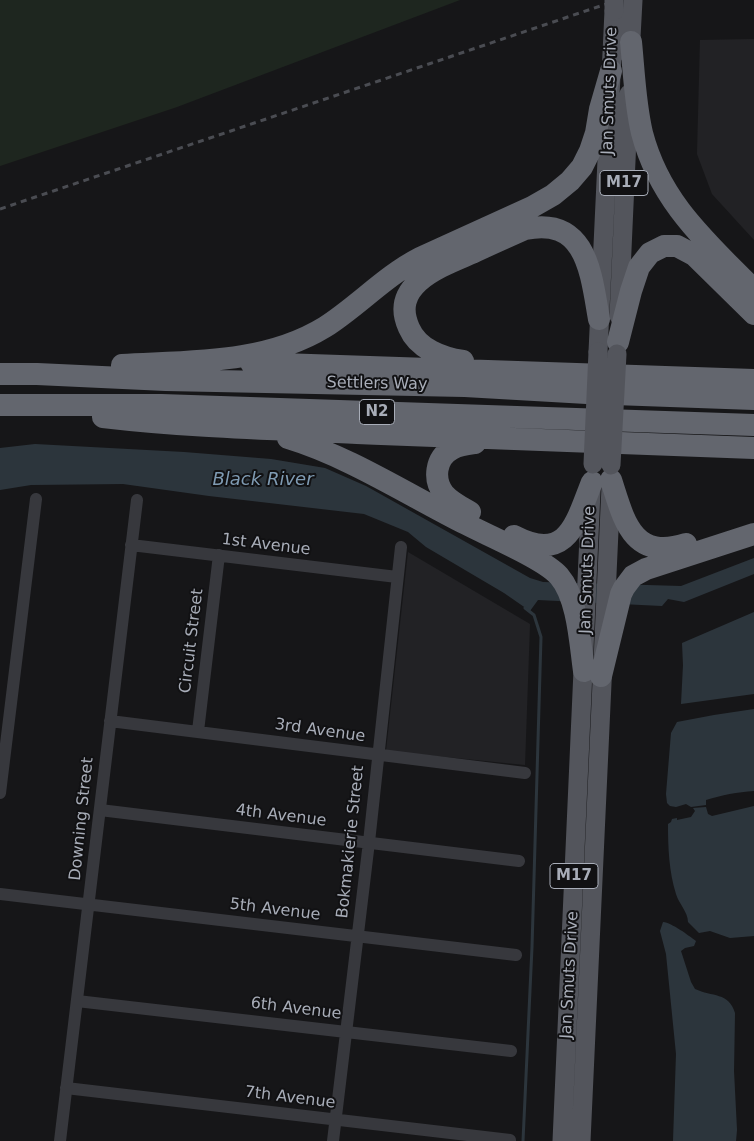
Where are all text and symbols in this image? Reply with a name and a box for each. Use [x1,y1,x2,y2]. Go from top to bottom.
street label: Jan Smuts Drive [598,27,622,155]
road number: M17 [600,170,648,196]
street label: Settlers Way [326,374,428,394]
road number: N2 [360,400,394,424]
water label: Black River [212,469,314,491]
street label: Jan Smuts Drive [576,506,600,634]
street label: 1st Avenue [221,530,311,560]
street label: Circuit Street [176,588,208,694]
street label: 3rd Avenue [274,715,366,747]
street label: Downing Street [66,756,98,882]
street label: Bokmakierie Street [333,765,369,919]
street label: 4th Avenue [235,801,327,831]
road number: M17 [550,864,598,888]
street label: 5th Avenue [229,895,321,925]
street label: Jan Smuts Drive [557,911,583,1039]
street label: 6th Avenue [250,994,342,1024]
street label: 7th Avenue [244,1083,336,1113]

